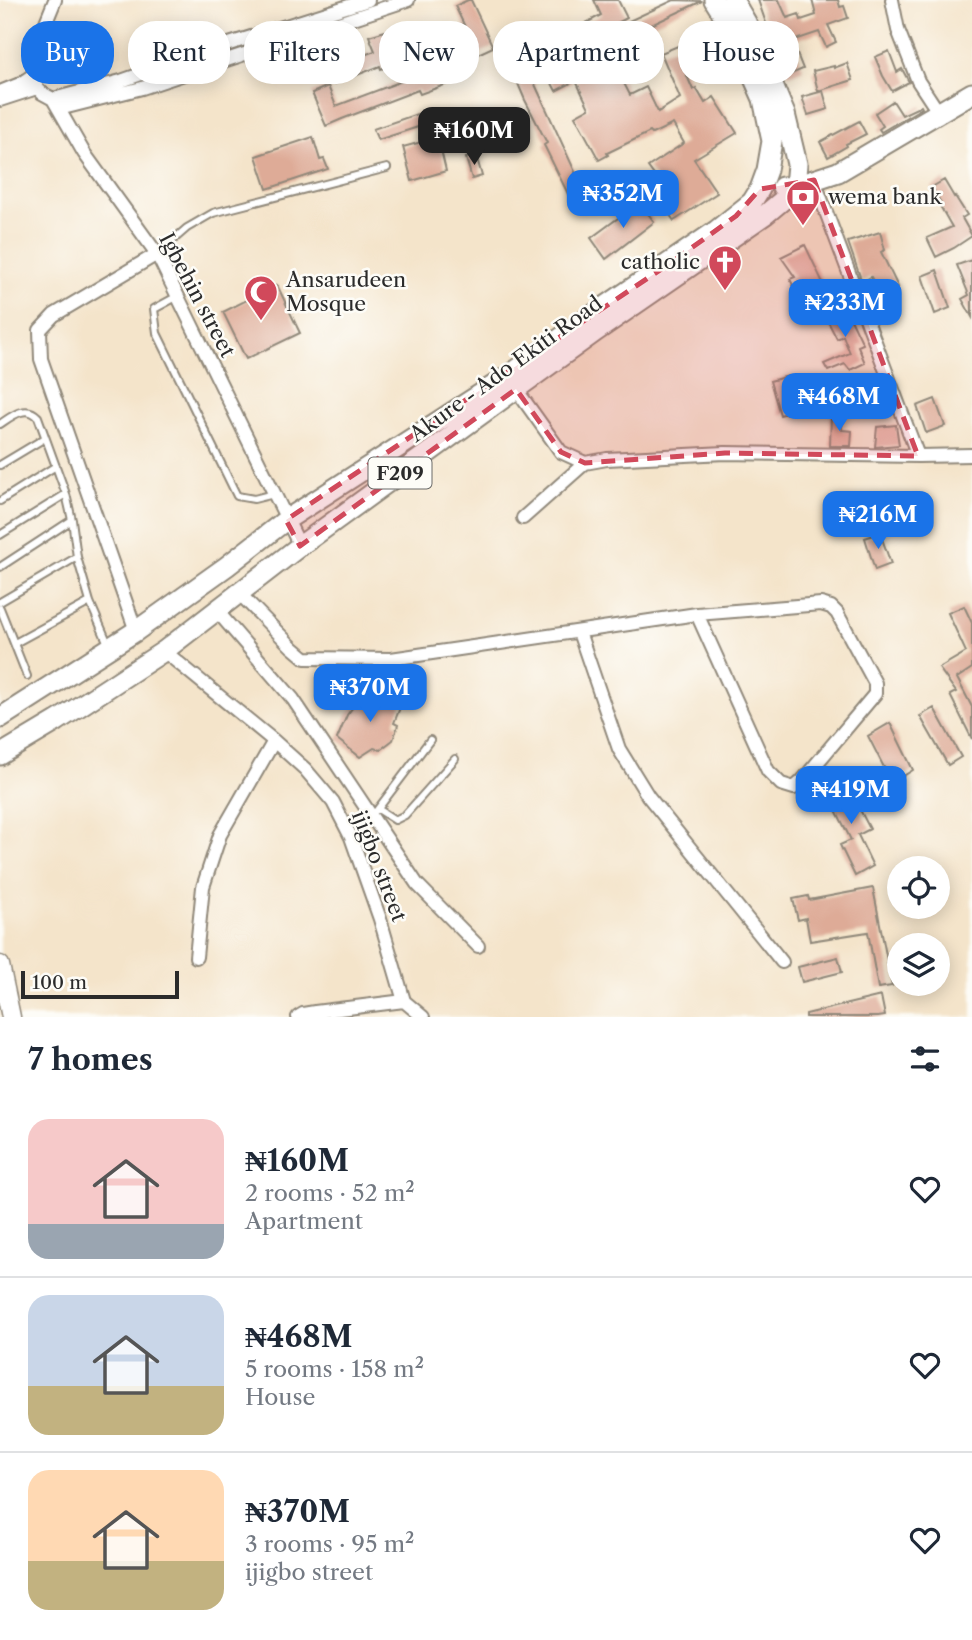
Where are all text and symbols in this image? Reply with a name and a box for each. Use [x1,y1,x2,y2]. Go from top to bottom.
chip: Buy [21,21,114,84]
chip: Rent [128,21,230,84]
chip: Filters [244,21,365,84]
chip: New [379,21,479,84]
chip: Apartment [493,21,664,84]
chip: House [678,21,799,84]
pin: ₦160M [425,108,523,167]
text: ₦160M [434,116,514,144]
pin: ₦352M [574,170,672,230]
bank icon: wema bank [784,178,822,227]
text: ₦352M [583,179,663,207]
place label: wema bank [827,184,942,209]
street label: Igbehin street [154,228,241,362]
church icon: catholic [706,243,744,292]
place label: catholic [621,249,700,274]
place label: Ansarudeen Mosque [285,267,406,316]
mosque icon: Ansarudeen Mosque [242,273,280,322]
pin: ₦233M [796,280,894,339]
text: ₦233M [805,288,885,316]
street label: Akure - Ado Ekiti Road [404,290,607,447]
pin: ₦468M [790,374,888,433]
text: ₦468M [798,382,880,410]
road number: F209 [368,458,432,488]
pin: ₦216M [829,491,927,551]
text: ₦216M [839,500,917,528]
pin: ₦370M [321,664,419,724]
text: ₦370M [330,673,410,701]
pin: ₦419M [802,766,900,826]
text: ₦419M [812,775,890,803]
street label: ijigbo street [347,807,412,925]
map controls [887,856,950,996]
button: locate [887,856,950,919]
button: layers [887,933,950,996]
scale bar [21,968,178,1000]
text: 100 m [32,971,87,994]
icon: filters [906,1040,944,1078]
text: 7 homes [28,1041,153,1078]
text: ₦160M [245,1142,349,1179]
icon: home [84,1147,168,1231]
icon: heart [906,1170,944,1208]
text: 2 rooms · 52 m² [245,1179,415,1207]
text: Apartment [245,1207,363,1235]
text: ₦468M [245,1318,353,1355]
icon: home [84,1323,168,1407]
icon: heart [906,1346,944,1384]
text: 5 rooms · 158 m² [245,1355,424,1383]
text: House [245,1383,315,1411]
text: ₦370M [245,1493,350,1530]
icon: home [84,1498,168,1582]
icon: heart [906,1521,944,1559]
text: 3 rooms · 95 m² [245,1530,414,1558]
text: ijigbo street [245,1558,373,1586]

